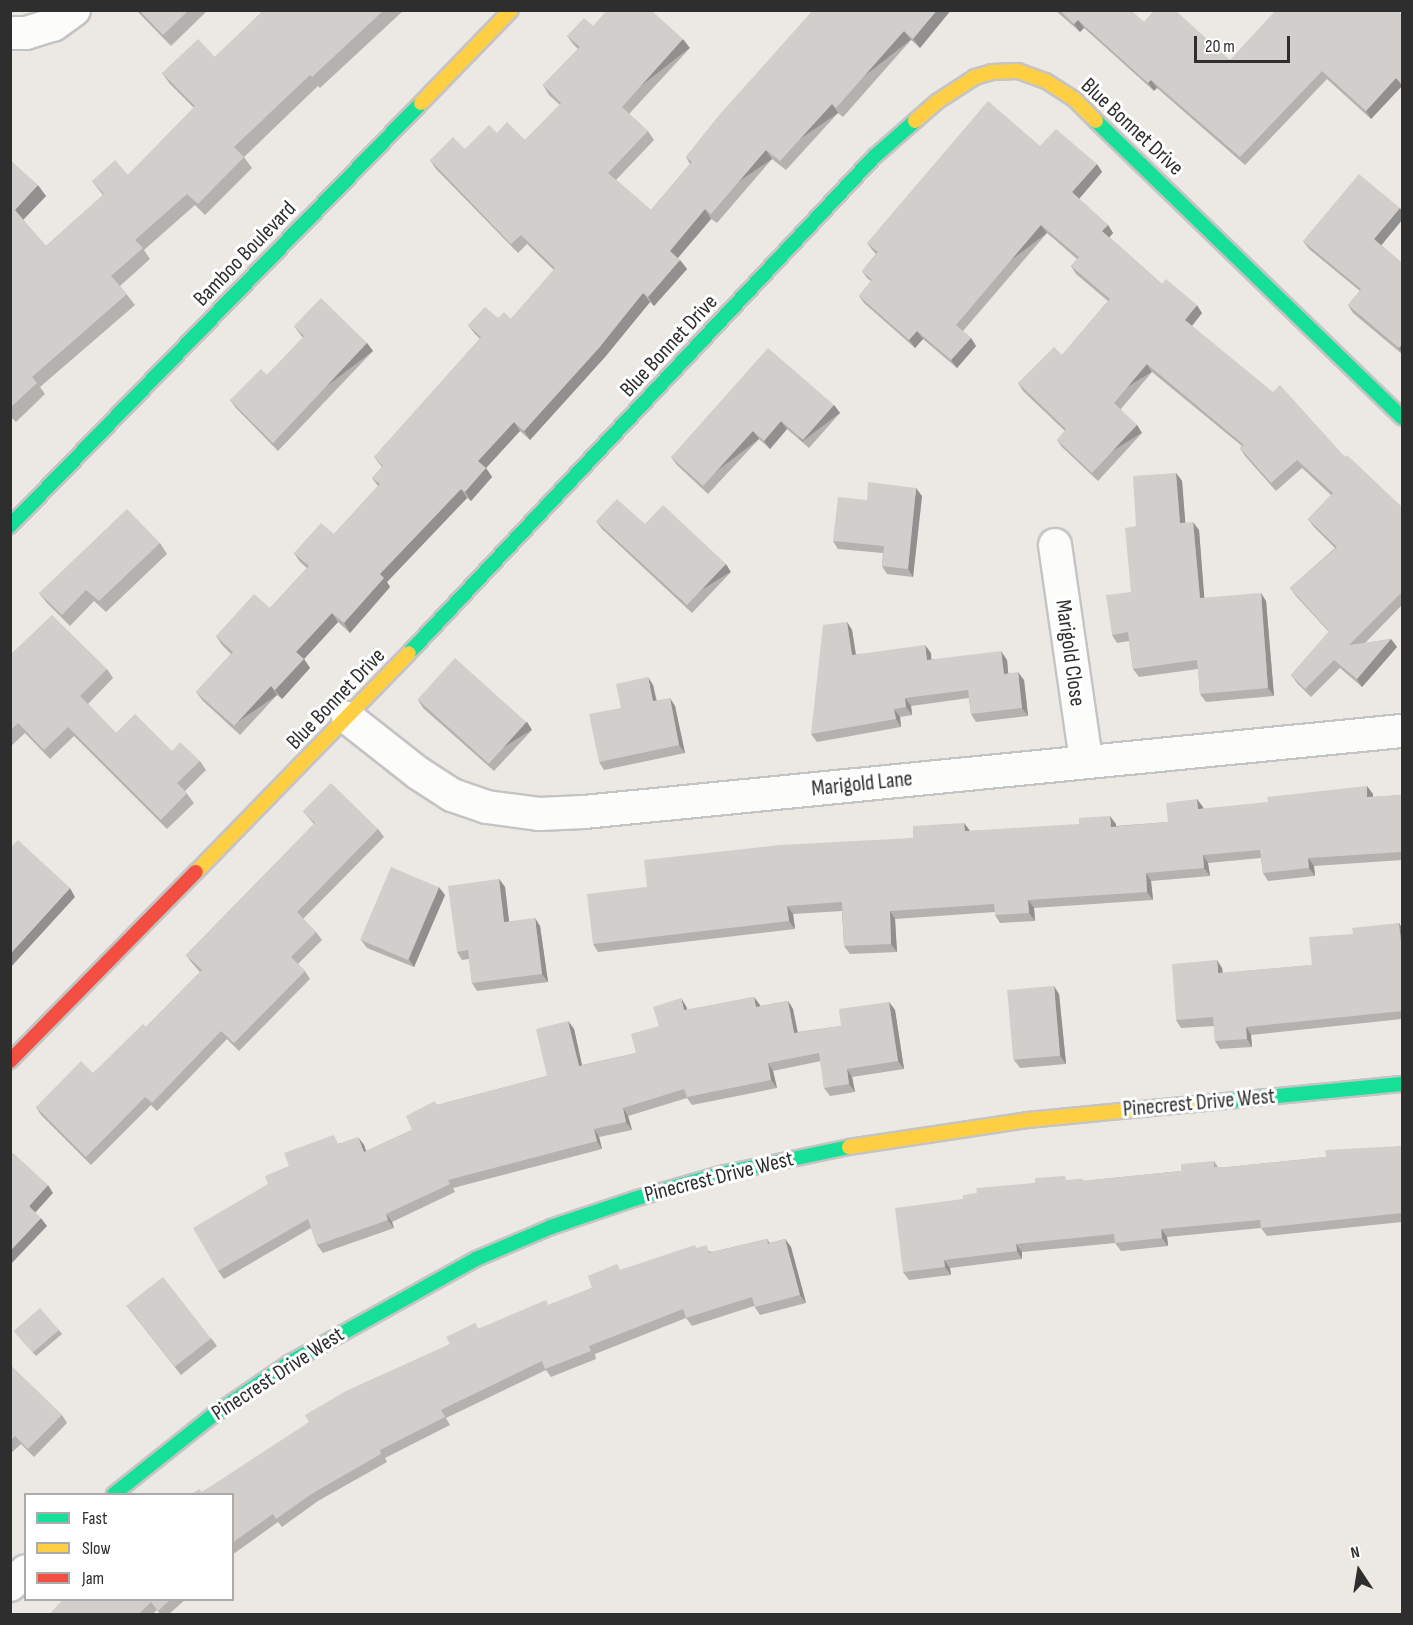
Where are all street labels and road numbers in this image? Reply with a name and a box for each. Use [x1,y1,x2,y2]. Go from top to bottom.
street label: Blue Bonnet Drive [1075,73,1189,181]
street label: Bamboo Boulevard [188,196,302,312]
street label: Blue Bonnet Drive [615,289,723,403]
street label: Marigold Close [1049,598,1091,708]
street label: Blue Bonnet Drive [281,643,391,755]
street label: Marigold Lane [810,766,914,802]
street label: Pinecrest Drive West [1122,1083,1276,1123]
street label: Pinecrest Drive West [642,1146,796,1208]
street label: Pinecrest Drive West [207,1321,349,1427]

